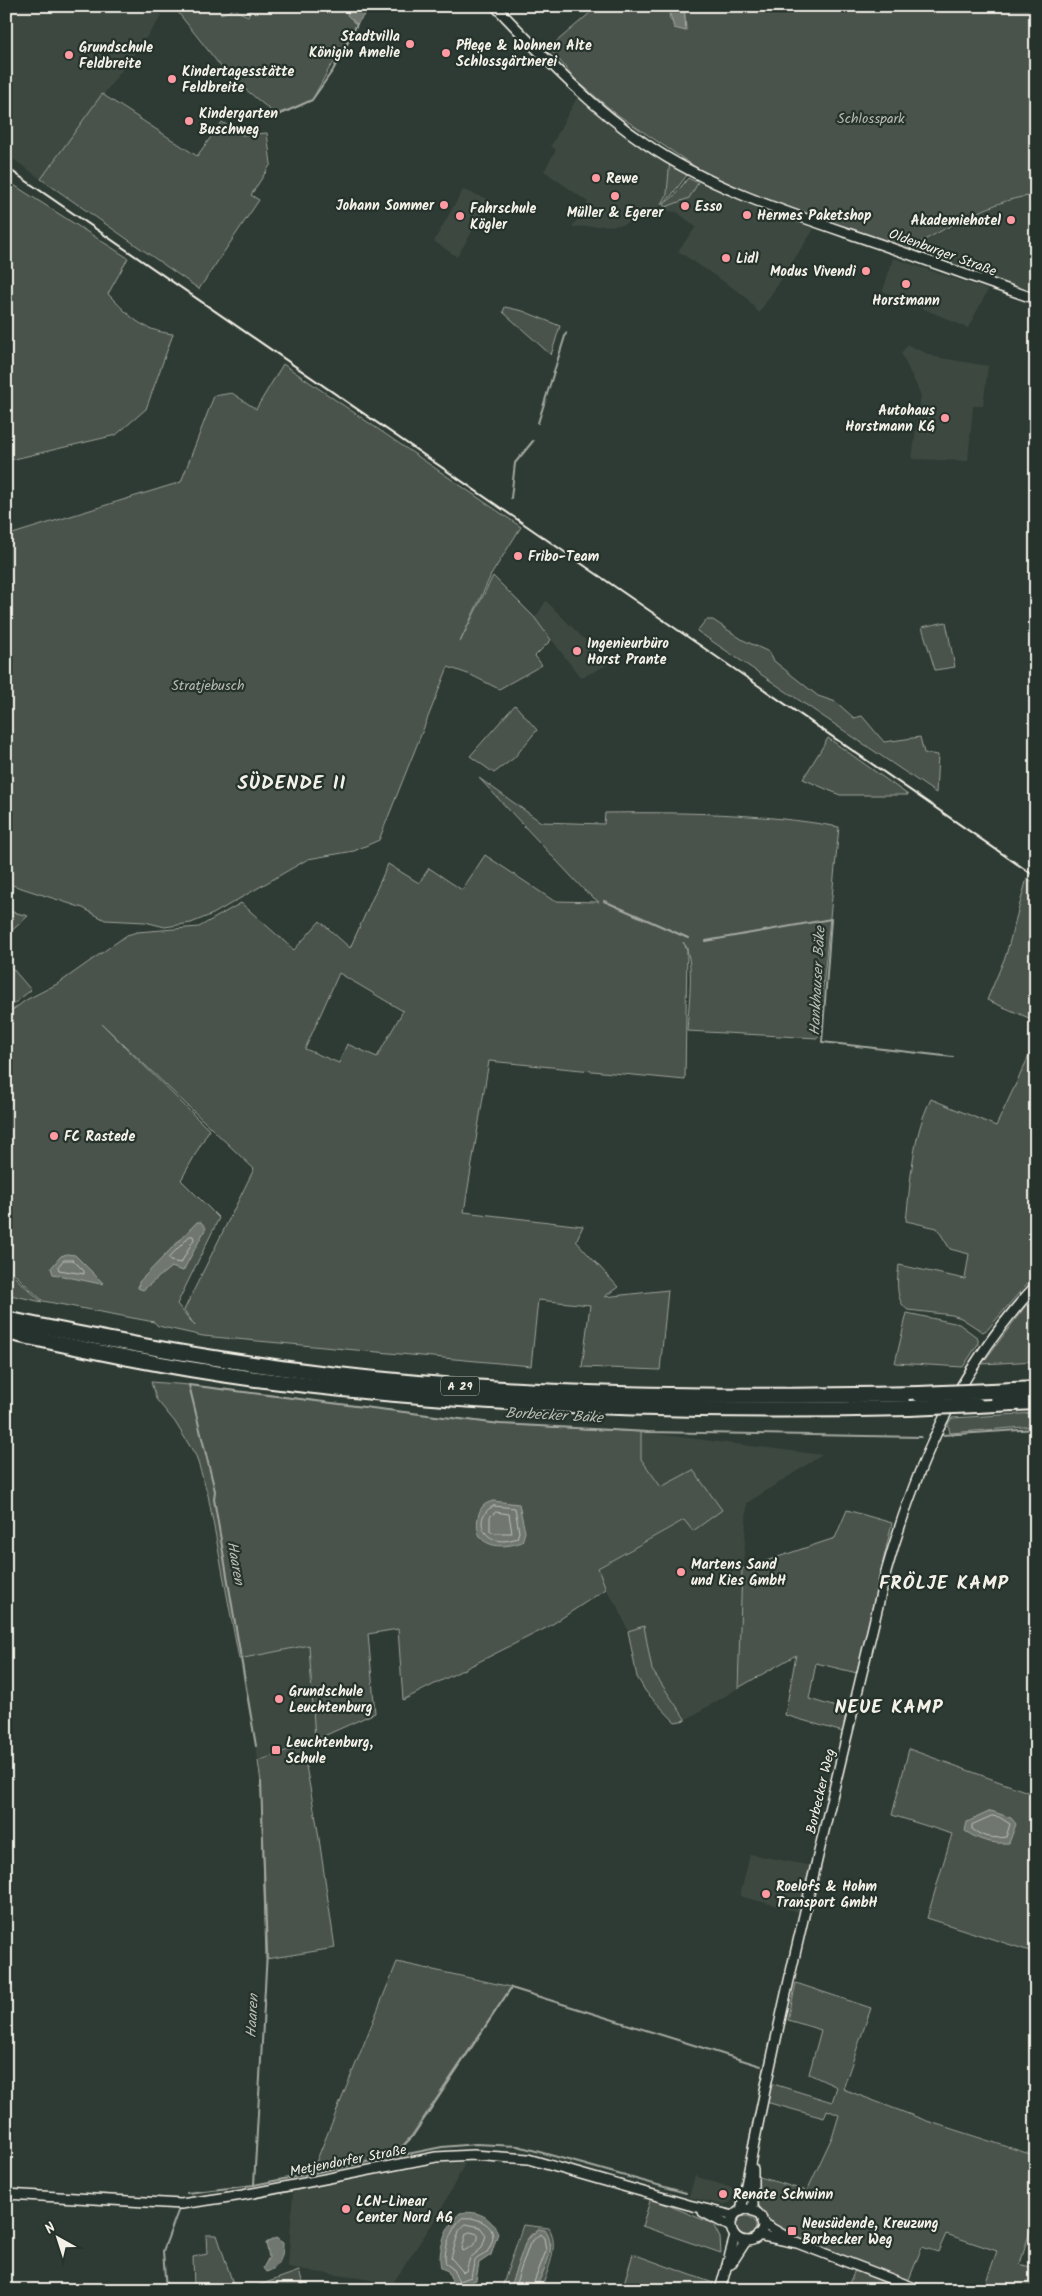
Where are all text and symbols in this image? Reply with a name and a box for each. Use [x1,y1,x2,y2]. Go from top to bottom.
place label: Stadtvilla Königin Amelie [309,26,400,64]
place label: Pflege & Wohnen Alte Schlossgärtnerei [456,35,592,73]
place label: Grundschule Feldbreite [79,37,153,75]
marker: Stadtvilla Königin Amelie [404,38,416,50]
marker: Pflege & Wohnen Alte Schlossgärtnerei [440,47,452,59]
marker: Grundschule Feldbreite [63,49,75,61]
place label: Kindertagesstätte Feldbreite [182,61,295,99]
marker: Kindertagesstätte Feldbreite [166,73,178,85]
place label: Kindergarten Buschweg [199,103,278,141]
park label: Schlosspark [837,108,905,130]
marker: Kindergarten Buschweg [183,115,195,127]
place label: Rewe [606,168,638,190]
marker: Rewe [590,172,602,184]
marker: Müller & Egerer [609,190,621,202]
place label: Johann Sommer [336,195,435,217]
place label: Esso [695,196,723,218]
place label: Fahrschule Kögler [470,198,536,236]
marker: Johann Sommer [438,199,450,211]
marker: Esso [679,200,691,212]
place label: Müller & Egerer [567,202,664,224]
place label: Hermes Paketshop [757,205,872,227]
marker: Hermes Paketshop [741,209,753,221]
marker: Fahrschule Kögler [454,210,466,222]
place label: Akademiehotel [911,210,1001,232]
marker: Akademiehotel [1005,214,1017,226]
street label: Oldenburger Straße [886,223,1000,283]
place label: Lidl [736,248,759,270]
marker: Lidl [720,252,732,264]
place label: Modus Vivendi [770,261,856,283]
marker: Modus Vivendi [860,265,872,277]
marker: Horstmann [900,278,912,290]
place label: Horstmann [872,290,940,312]
place label: Autohaus Horstmann KG [845,400,935,438]
marker: Autohaus Horstmann KG [939,412,951,424]
place label: Fribo-Team [528,546,600,568]
marker: Fribo-Team [512,550,524,562]
place label: Ingenieurbüro Horst Prante [587,633,669,671]
marker: Ingenieurbüro Horst Prante [571,645,583,657]
park label: Stratjebusch [171,675,245,697]
district label: SÜDENDE II [238,769,346,799]
water label: Hankhauser Bäke [803,925,833,1036]
place label: FC Rastede [64,1126,135,1148]
marker: FC Rastede [48,1130,60,1142]
road number: A 29 [441,1376,479,1395]
water label: Borbecker Bäke [504,1401,605,1431]
water label: Haaren [219,1540,251,1588]
place label: Martens Sand und Kies GmbH [691,1554,786,1592]
marker: Martens Sand und Kies GmbH [675,1566,687,1578]
district label: FRÖLJE KAMP [879,1569,1009,1599]
place label: Grundschule Leuchtenburg [289,1681,373,1719]
marker: Grundschule Leuchtenburg [273,1693,285,1705]
district label: NEUE KAMP [835,1693,943,1723]
place label: Leuchtenburg, Schule [286,1732,373,1770]
marker: Leuchtenburg, Schule [270,1744,282,1756]
street label: Borbecker Weg [800,1746,841,1836]
place label: Roelofs & Hohm Transport GmbH [776,1876,878,1914]
marker: Roelofs & Hohm Transport GmbH [760,1888,772,1900]
water label: Haaren [240,1993,266,2039]
street label: Metjendorfer Straße [288,2139,409,2183]
place label: Renate Schwinn [733,2184,833,2206]
marker: Renate Schwinn [717,2188,729,2200]
place label: LCN-Linear Center Nord AG [356,2191,453,2229]
marker: LCN-Linear Center Nord AG [340,2203,352,2215]
place label: Neusüdende, Kreuzung Borbecker Weg [802,2213,939,2251]
north arrow [32,2214,82,2264]
text: N [40,2217,61,2240]
marker: Neusüdende, Kreuzung Borbecker Weg [786,2225,798,2237]

